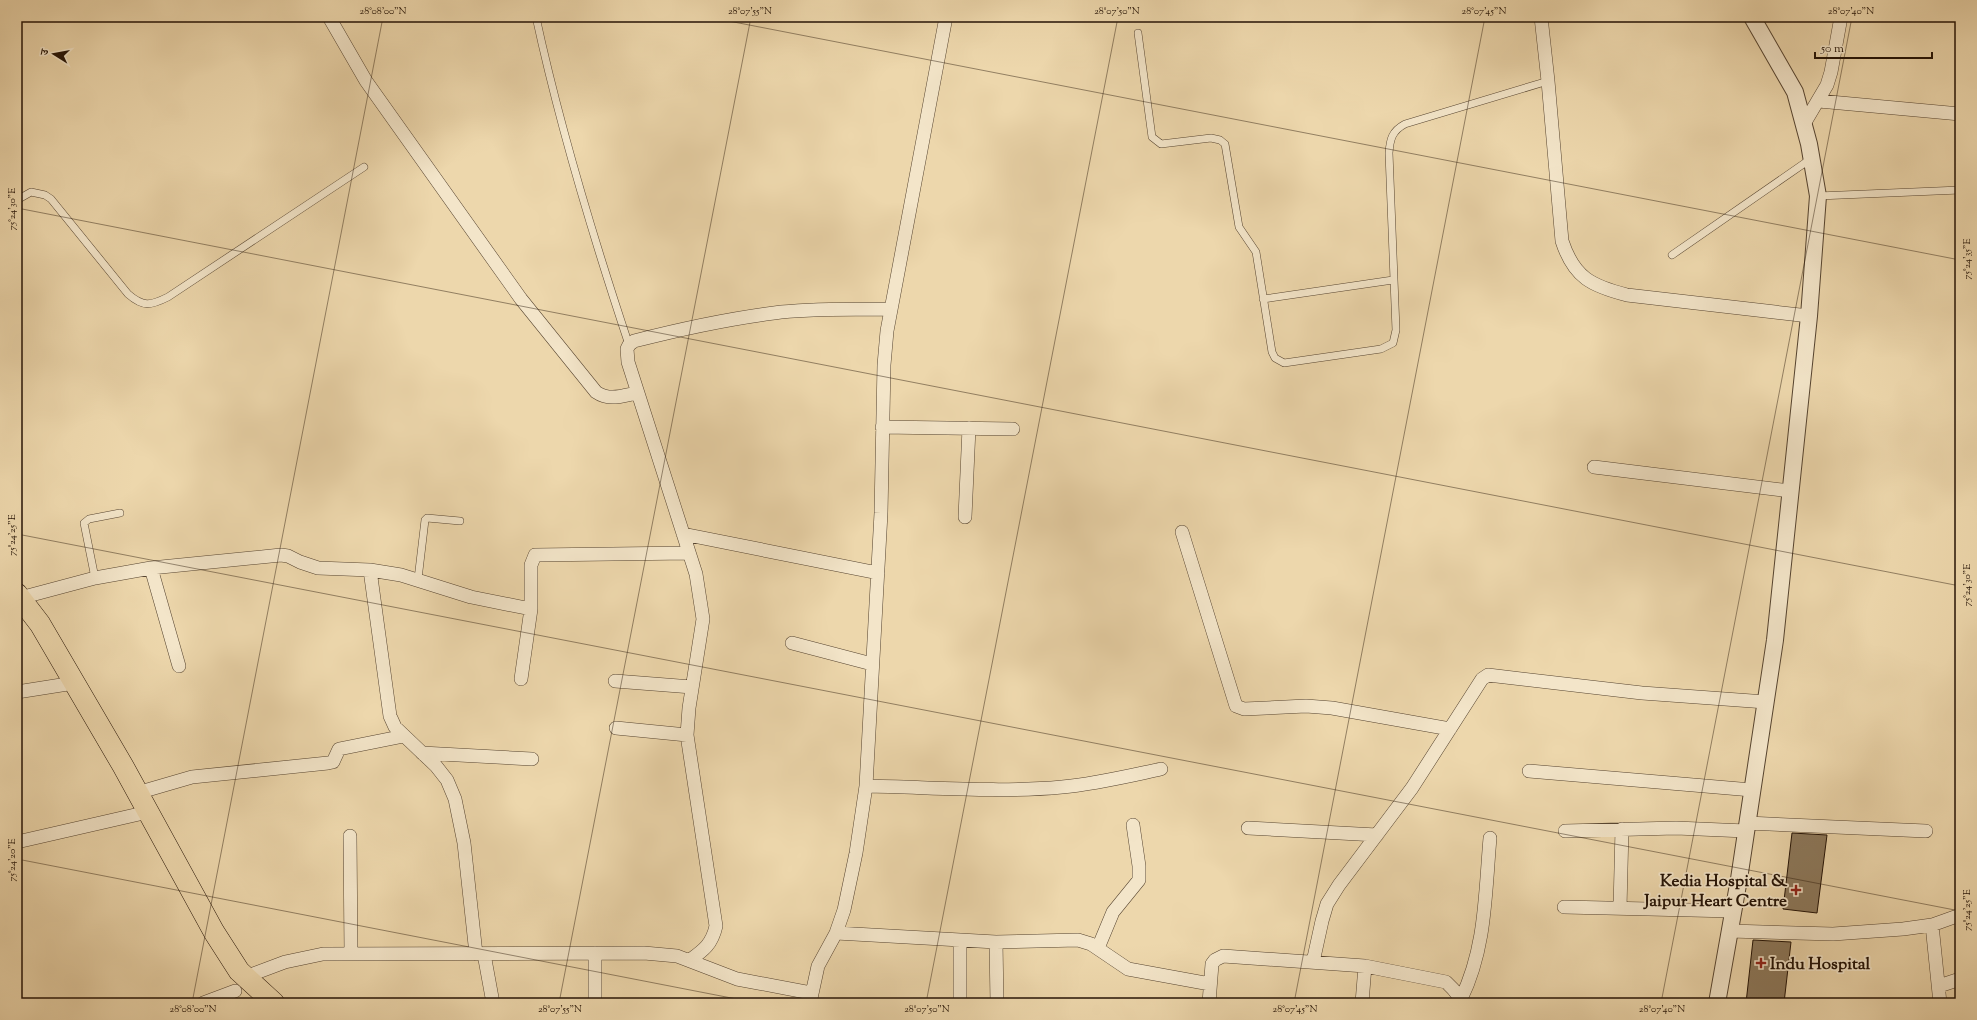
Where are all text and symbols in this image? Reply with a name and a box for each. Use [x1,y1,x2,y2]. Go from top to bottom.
text: 28°08'00"N [360,4,407,19]
text: 28°07'55"N [728,4,772,19]
text: 28°07'50"N [1094,4,1140,19]
text: 28°07'45"N [1462,4,1506,19]
text: 28°07'40"N [1828,4,1874,19]
north arrow [34,34,74,74]
scale bar [1815,34,1932,60]
text: 50 m [1820,40,1844,58]
text: उ [37,47,54,58]
text: 75°24'30"E [5,188,20,230]
text: 75°24'35"E [1960,239,1975,279]
text: 75°24'25"E [5,514,20,556]
text: 75°24'30"E [1960,564,1975,606]
text: 75°24'20"E [5,838,20,882]
place label: Kedia Hospital & Jaipur Heart Centre [1642,870,1788,914]
marker: Kedia Hospital & Jaipur Heart Centre [1790,884,1802,896]
text: 75°24'25"E [1960,889,1975,931]
place label: Indu Hospital [1770,953,1871,977]
marker: Indu Hospital [1755,957,1767,969]
text: 28°08'00"N [170,1002,217,1017]
text: 28°07'55"N [538,1002,582,1017]
text: 28°07'50"N [904,1002,950,1017]
text: 28°07'45"N [1273,1002,1317,1017]
text: 28°07'40"N [1639,1002,1685,1017]

